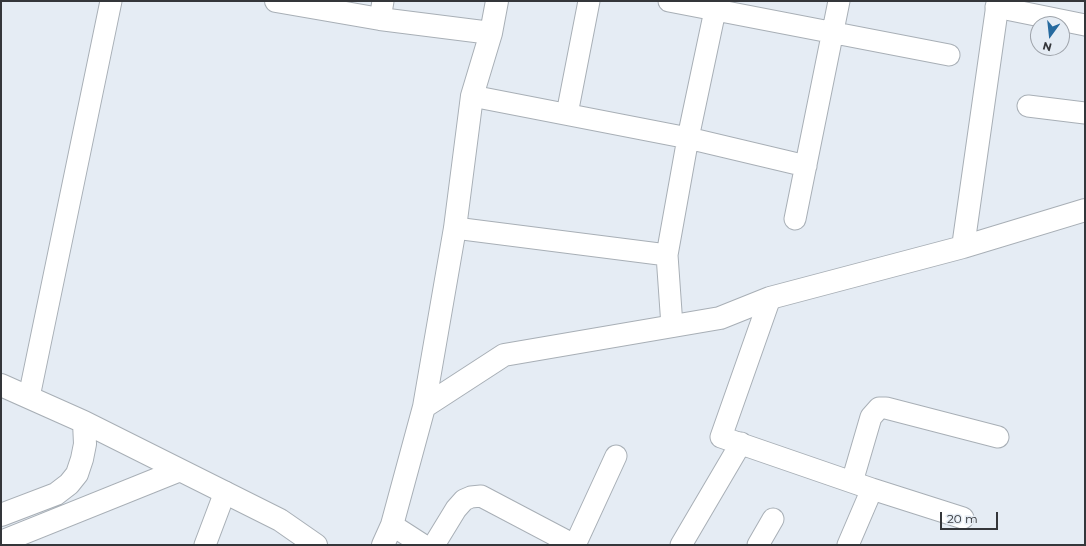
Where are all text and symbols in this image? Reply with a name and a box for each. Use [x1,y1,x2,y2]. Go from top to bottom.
north arrow [1030,16,1070,56]
text: N [1041,39,1053,55]
scale bar [942,504,1000,530]
text: 20 m [947,511,978,526]

